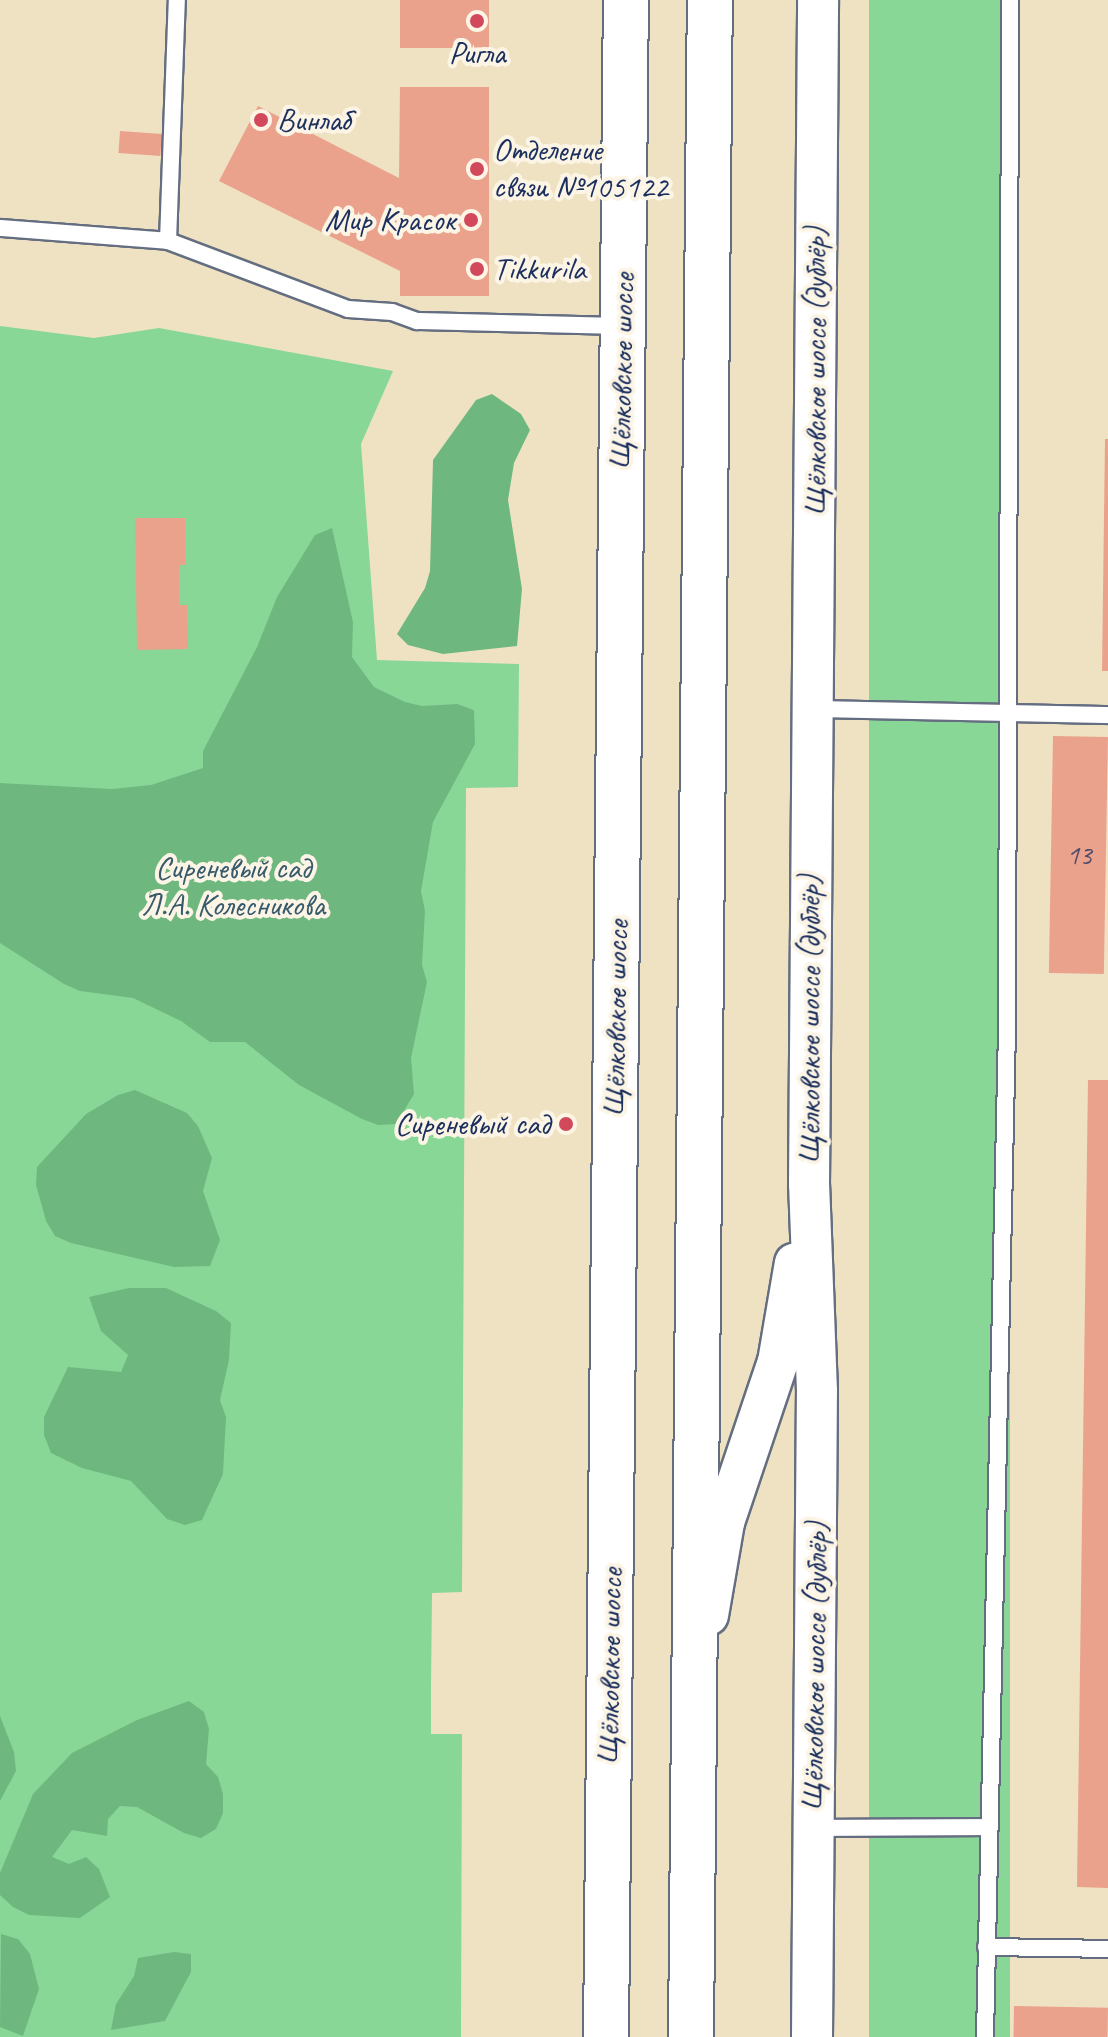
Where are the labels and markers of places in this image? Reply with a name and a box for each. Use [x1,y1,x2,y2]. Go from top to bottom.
marker: Ригла [468,12,486,30]
place label: Ригла [449,34,505,72]
place label: Винлаб [277,101,350,139]
marker: Винлаб [252,111,270,129]
place label: Отделение связи №105122 [493,132,668,207]
marker: Отделение связи №105122 [468,160,486,178]
place label: Мир Красок [324,201,455,239]
marker: Мир Красок [462,211,480,229]
place label: Tikkurila [493,250,586,288]
marker: Tikkurila [468,260,486,278]
place label: Сиреневый сад [395,1105,550,1143]
marker: Сиреневый сад [557,1115,575,1133]

